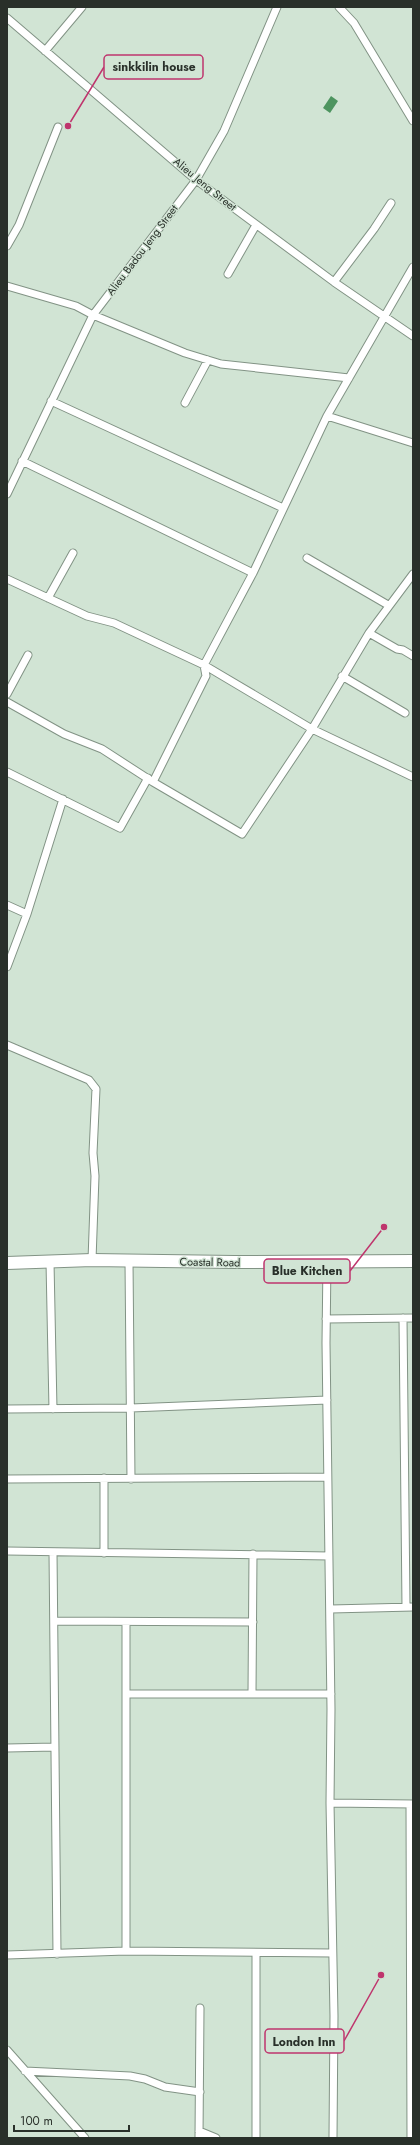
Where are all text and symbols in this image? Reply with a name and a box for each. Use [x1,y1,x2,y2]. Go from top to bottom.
callout: sinkkilin house [104,55,203,79]
text: sinkkilin house [112,58,196,76]
street label: Alieu Jeng Street [170,153,240,215]
street label: Alieu Badou Jeng Street [102,201,182,299]
street label: Coastal Road [179,1253,241,1271]
callout: Blue Kitchen [264,1259,350,1283]
text: Blue Kitchen [272,1262,342,1280]
callout: London Inn [265,2029,344,2053]
text: London Inn [273,2033,336,2051]
scale bar [14,2107,129,2133]
text: 100 m [20,2112,53,2130]

